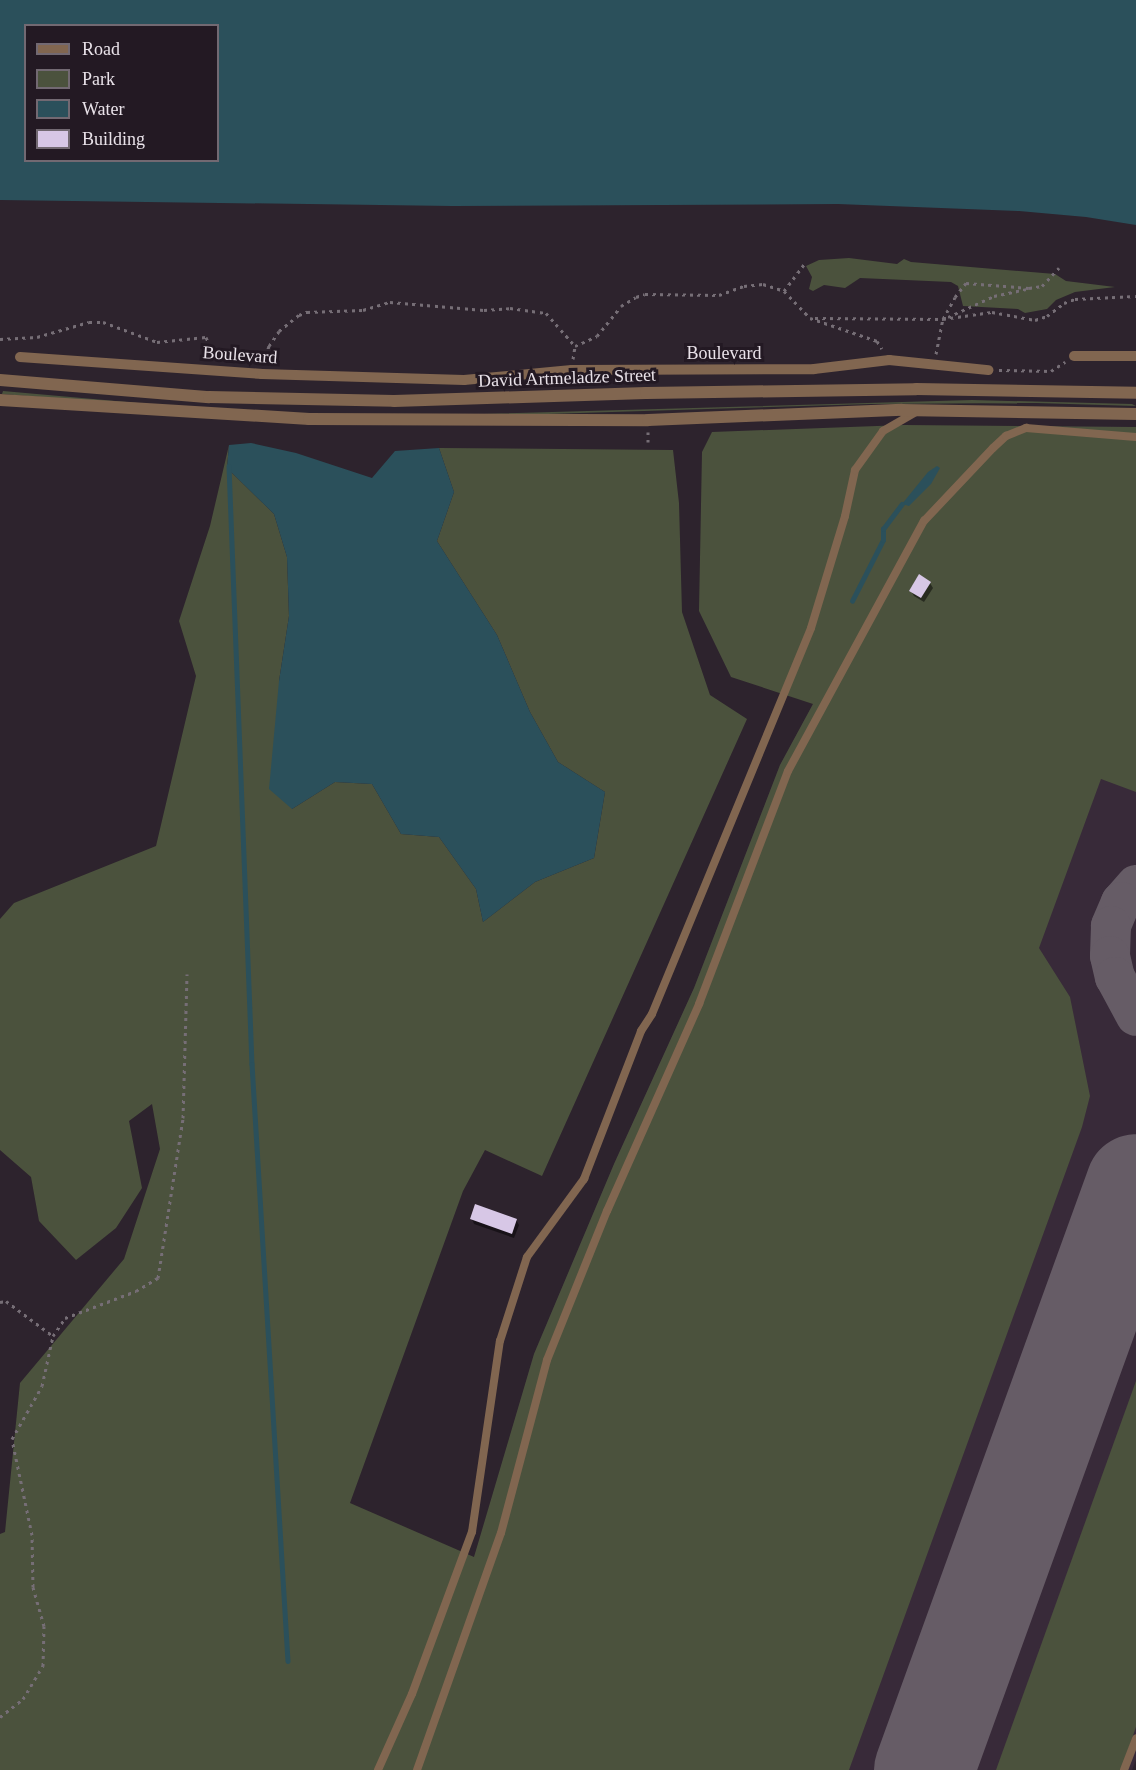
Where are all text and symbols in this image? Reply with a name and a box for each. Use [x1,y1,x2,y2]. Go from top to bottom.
legend [24,24,219,162]
text: Road [82,39,120,59]
text: Park [82,69,115,89]
text: Water [82,99,125,119]
text: Building [82,129,145,149]
street label: Boulevard [202,342,278,368]
street label: Boulevard [687,342,761,364]
street label: David Artmeladze Street [477,364,657,392]

